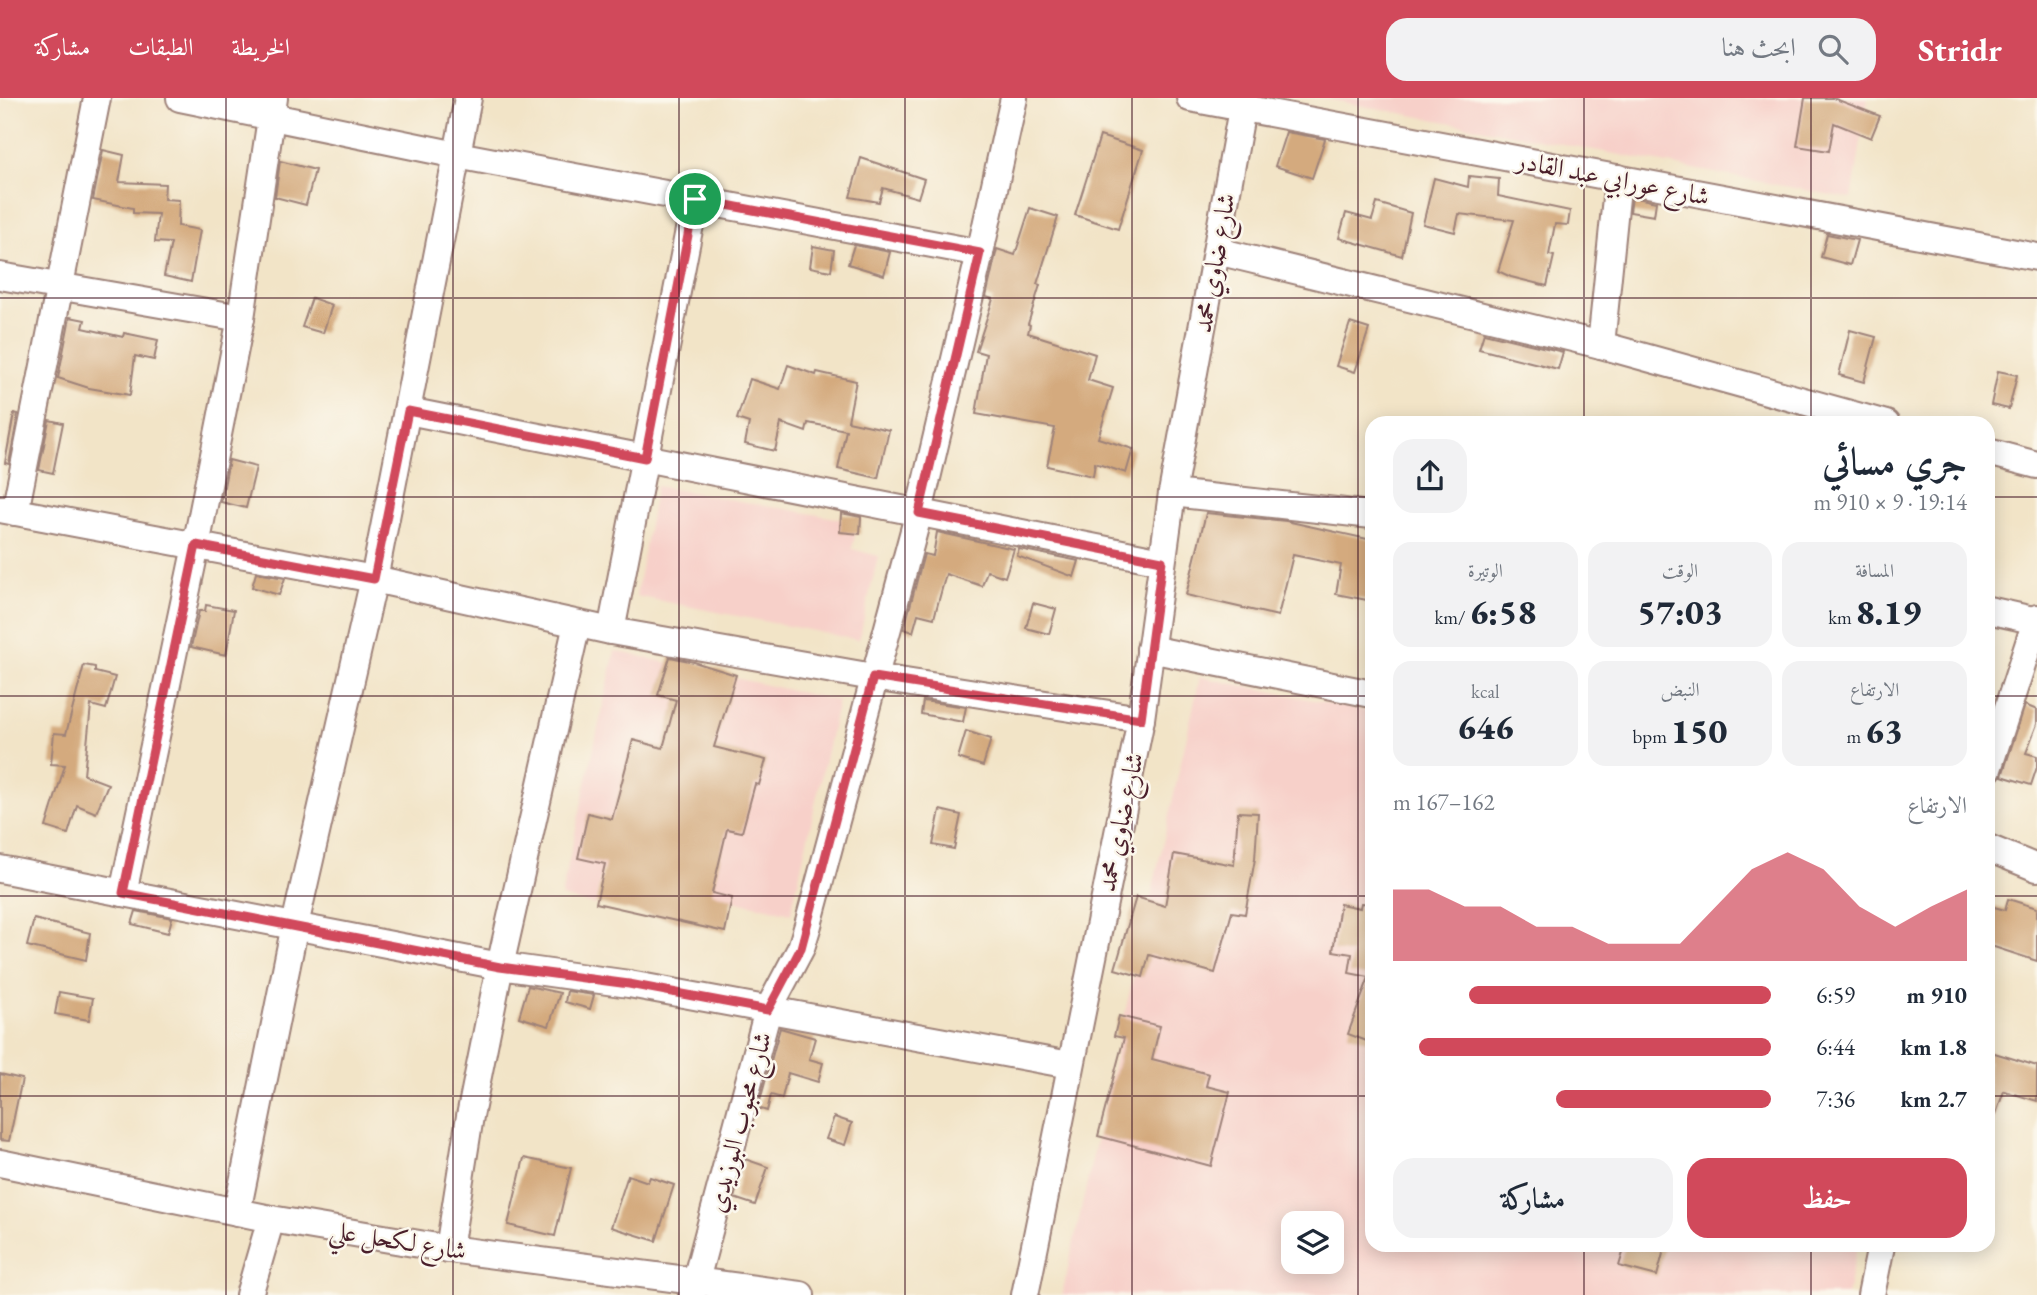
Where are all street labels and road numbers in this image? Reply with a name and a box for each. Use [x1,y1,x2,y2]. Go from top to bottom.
street label: شارع عورابي عبد القادر [1510,142,1713,218]
street label: شارع ضاوي محمد [1185,191,1248,336]
street label: شارع ضاوي محمد [1089,749,1156,896]
street label: شارع محبوب البوزيدي [699,1028,784,1217]
street label: شارع لكحل علي [326,1212,469,1276]

